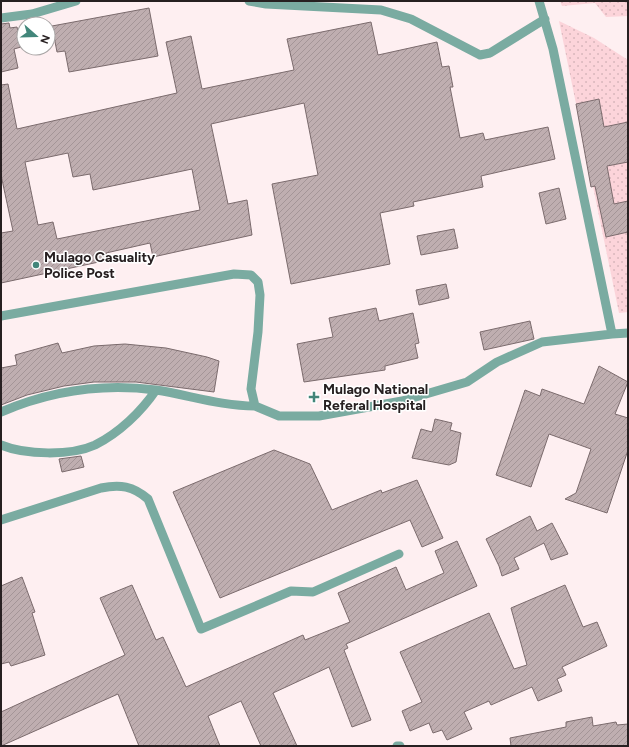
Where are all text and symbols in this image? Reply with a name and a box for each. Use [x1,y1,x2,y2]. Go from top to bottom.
north arrow [16,16,56,56]
text: N [37,33,52,45]
place label: Mulago Casuality Police Post [44,249,156,282]
marker: Mulago Casuality Police Post [31,260,41,270]
place label: Mulago National Referal Hospital [323,381,428,414]
marker: Mulago National Referal Hospital [308,391,320,403]

